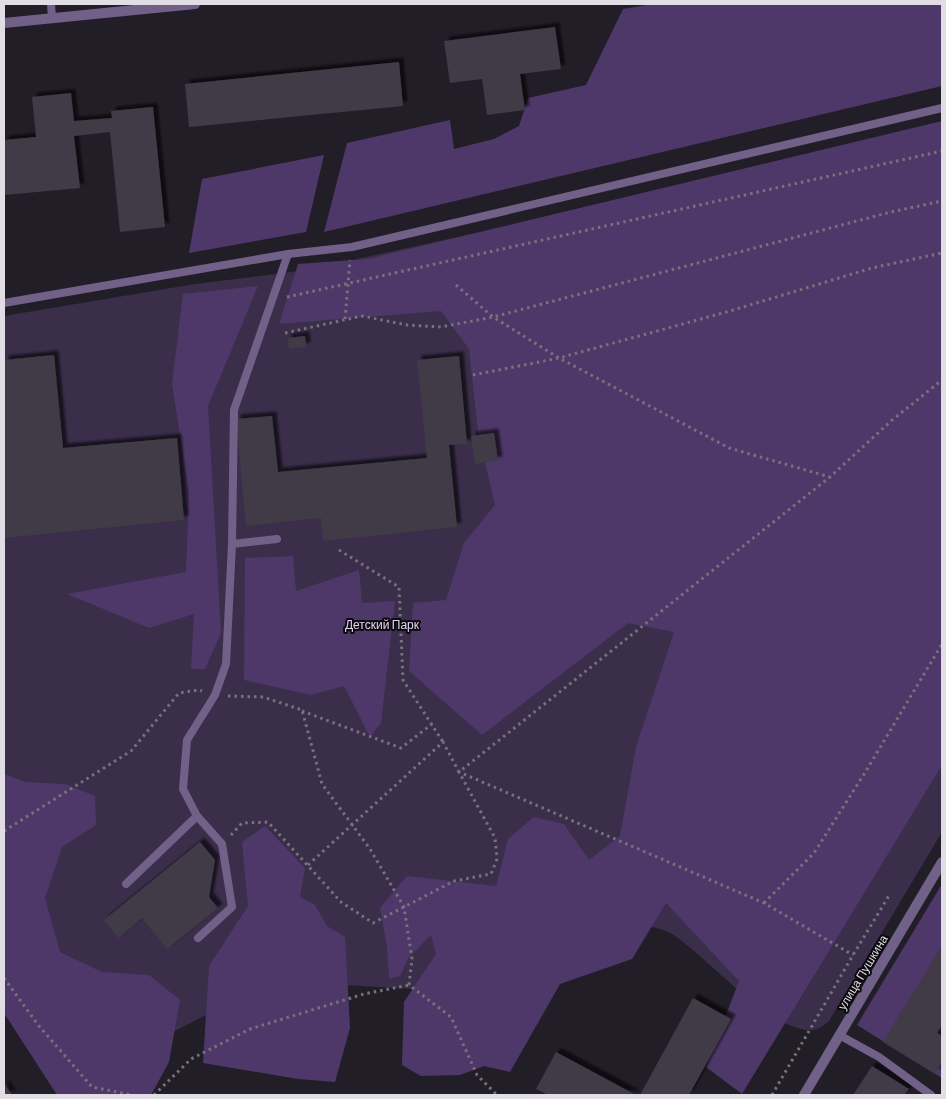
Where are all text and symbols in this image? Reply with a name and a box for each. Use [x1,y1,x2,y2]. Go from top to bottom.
park label: Детский Парк [345,617,420,632]
street label: улица Пушкина [834,932,891,1013]

